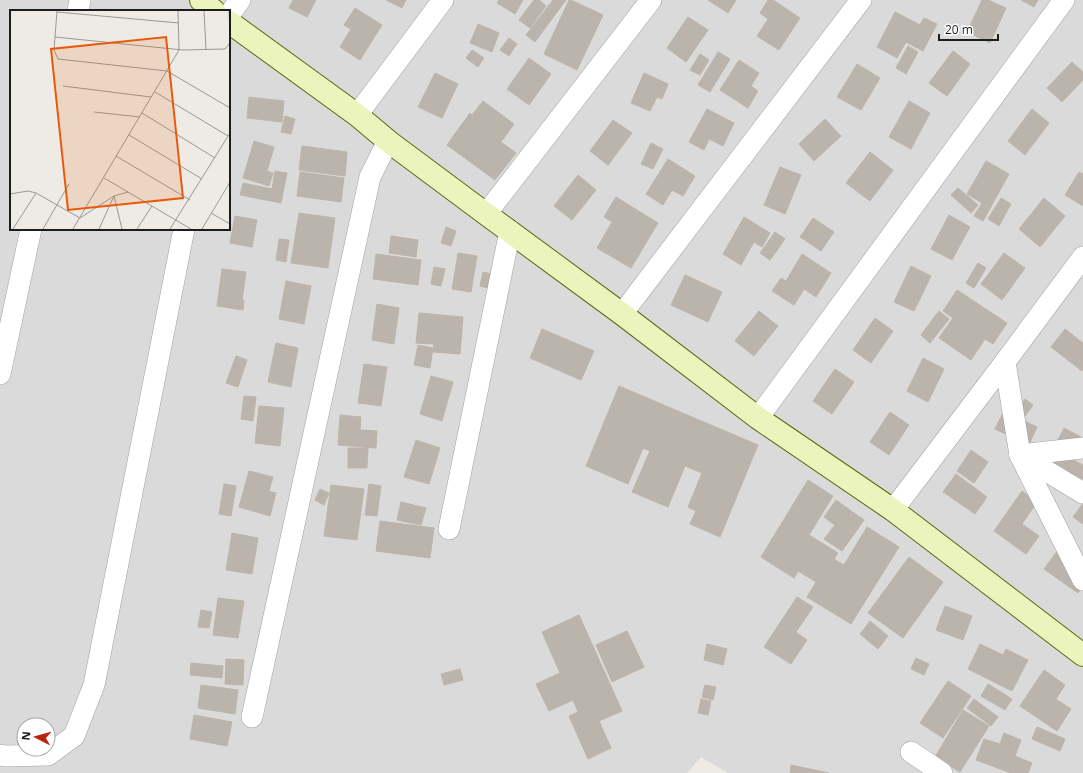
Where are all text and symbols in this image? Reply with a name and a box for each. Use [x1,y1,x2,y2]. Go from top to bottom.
inset map [10,10,230,230]
scale bar [939,16,998,42]
text: 20 m [945,21,973,38]
north arrow [16,717,56,757]
text: N [18,731,33,741]

